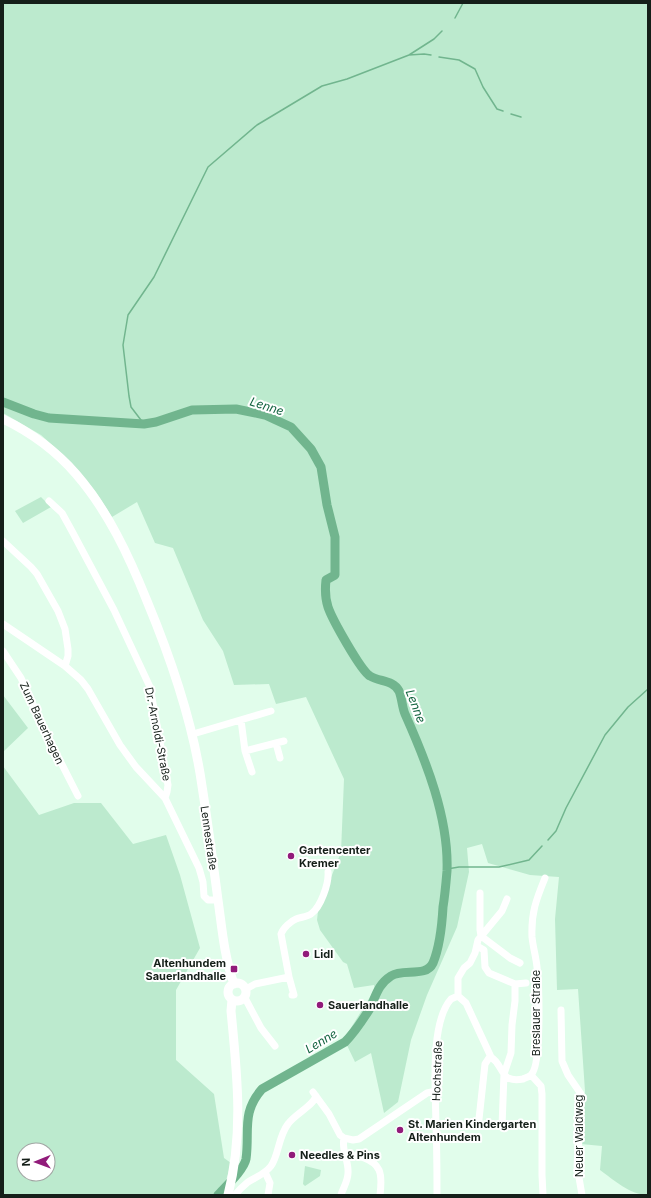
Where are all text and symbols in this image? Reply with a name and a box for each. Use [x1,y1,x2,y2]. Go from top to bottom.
water label: Lenne [248,393,286,419]
street label: Zum Bauerhagen [17,680,67,766]
street label: Dr.-Arnoldi-Straße [142,686,174,782]
water label: Lenne [403,687,429,725]
street label: Lennestraße [198,805,220,871]
place label: Gartencenter Kremer [299,843,371,870]
marker: Gartencenter Kremer [286,851,296,861]
place label: Lidl [314,947,333,961]
marker: Lidl [301,949,311,959]
place label: Altenhundem Sauerlandhalle [145,956,226,983]
marker: Altenhundem Sauerlandhalle [229,964,239,974]
street label: Breslauer Straße [529,970,543,1056]
place label: Sauerlandhalle [328,998,409,1012]
marker: Sauerlandhalle [315,1000,325,1010]
water label: Lenne [302,1026,340,1056]
street label: Hochstraße [429,1041,445,1101]
street label: Neuer Waldweg [572,1095,586,1177]
place label: St. Marien Kindergarten Altenhundem [408,1117,536,1144]
marker: St. Marien Kindergarten Altenhundem [395,1125,405,1135]
north arrow [16,1142,56,1182]
place label: Needles & Pins [300,1148,380,1162]
marker: Needles & Pins [287,1150,297,1160]
text: N [19,1158,33,1166]

